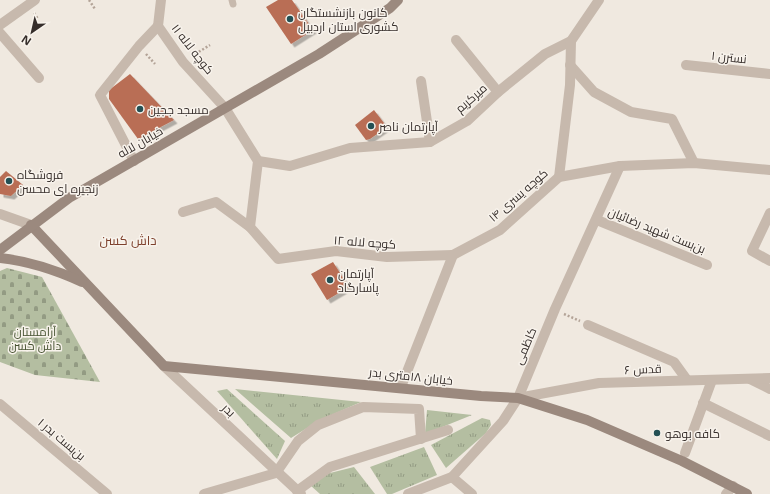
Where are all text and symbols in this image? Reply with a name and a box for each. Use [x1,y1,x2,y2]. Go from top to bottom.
place label: کانون بازنشستگان کشوری استان اردبیل [298,4,398,35]
north arrow [12,12,52,52]
marker: کانون بازنشستگان کشوری استان اردبیل [285,14,295,24]
street label: کوچه لاله ۱۱ [167,20,218,78]
text: N [18,32,34,49]
street label: نسترن ۱ [710,47,748,67]
street label: میرکریم [451,79,491,117]
place label: مسجد ججین [148,101,209,118]
marker: مسجد ججین [135,104,145,114]
place label: آپارتمان ناصر [378,118,439,136]
marker: آپارتمان ناصر [366,121,376,131]
street label: خیابان لاله [114,122,166,162]
street label: کوچه یسری ۱۴ [485,164,552,226]
place label: فروشگاه زنجیره ای محسن [17,166,98,197]
marker: فروشگاه زنجیره ای محسن [4,176,14,186]
street label: بن‌بست شهید رضائیان [606,203,708,257]
district label: داش کسن [99,231,157,249]
street label: کوچه لاله ۱۲ [333,231,397,254]
place label: آپارتمان پاسارگاد [338,265,380,297]
marker: آپارتمان پاسارگاد [325,275,335,285]
park label: آرامستان داش کسن [9,323,62,354]
street label: کاظمی [510,325,540,367]
street label: قدس ۶ [624,360,662,378]
street label: خیابان ۱۸متری بدر [367,363,454,389]
street label: بدر [218,399,240,421]
street label: بن‌بست بدر ۱ [34,414,90,464]
place label: کافه بوهو [665,425,720,442]
marker: کافه بوهو [652,428,662,438]

